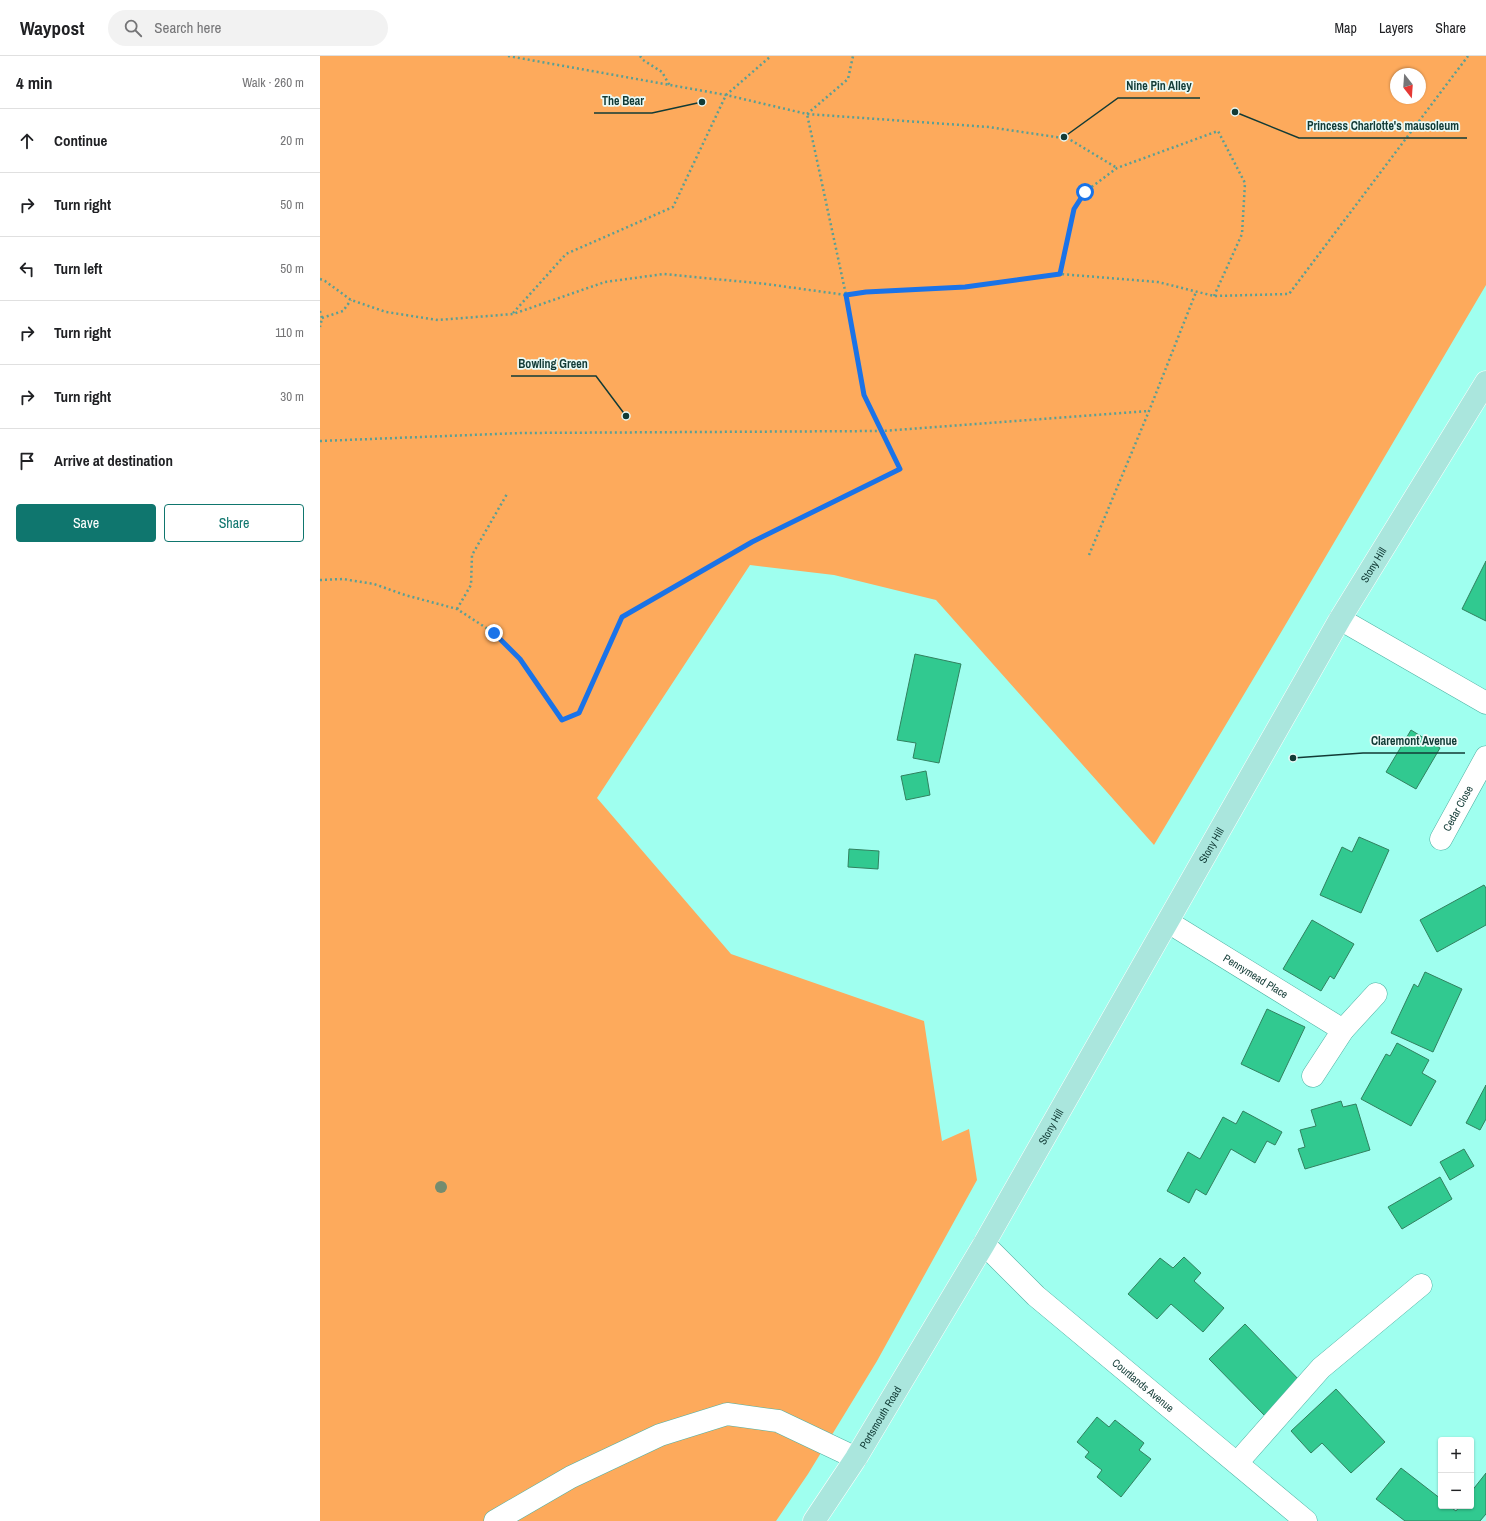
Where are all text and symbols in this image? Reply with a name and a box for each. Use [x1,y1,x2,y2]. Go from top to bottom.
search box [108,10,388,46]
text: Waypost [20,15,84,41]
icon: search [122,17,144,39]
text: Search here [154,17,221,38]
text: Map [1335,19,1357,37]
text: Layers [1379,19,1413,37]
text: Share [1435,19,1466,37]
north arrow [1390,68,1426,104]
text: 4 min [16,71,52,94]
text: Walk · 260 m [242,74,304,91]
callout: Nine Pin Alley [1118,74,1200,98]
text: Nine Pin Alley [1126,78,1192,94]
callout: The Bear [594,89,652,113]
text: The Bear [602,93,644,109]
callout: Princess Charlotte's mausoleum [1299,114,1467,138]
text: Princess Charlotte's mausoleum [1307,118,1459,134]
icon: ahead [16,130,38,152]
text: Continue [54,130,107,151]
text: 20 m [280,132,304,149]
route start [1076,183,1094,201]
icon: right [16,194,38,216]
text: Turn right [54,194,111,215]
text: 50 m [280,196,304,213]
icon: left [16,258,38,280]
text: Turn left [54,258,102,279]
text: 50 m [280,260,304,277]
icon: right [16,322,38,344]
text: Turn right [54,322,111,343]
text: 110 m [275,324,304,341]
callout: Bowling Green [511,352,596,376]
text: Bowling Green [518,356,588,372]
icon: right [16,386,38,408]
text: Turn right [54,386,111,407]
text: 30 m [280,388,304,405]
icon: arrive [16,450,38,472]
text: Arrive at destination [54,450,173,471]
button: Save [16,504,156,542]
button: Share [164,504,304,542]
street label: Stony Hill [1357,545,1389,585]
route end [485,624,503,642]
callout: Claremont Avenue [1363,729,1465,753]
text: Claremont Avenue [1371,733,1458,749]
street label: Cedar Close [1440,783,1476,834]
street label: Stony Hill [1195,825,1227,866]
street label: Pennymead Place [1221,951,1291,1001]
street label: Stony Hill [1035,1106,1066,1147]
street label: Courtlands Avenue [1109,1355,1177,1415]
street label: Portsmouth Road [856,1384,904,1451]
map controls [1438,1437,1474,1509]
button: + [1438,1437,1474,1473]
button: − [1438,1473,1474,1509]

